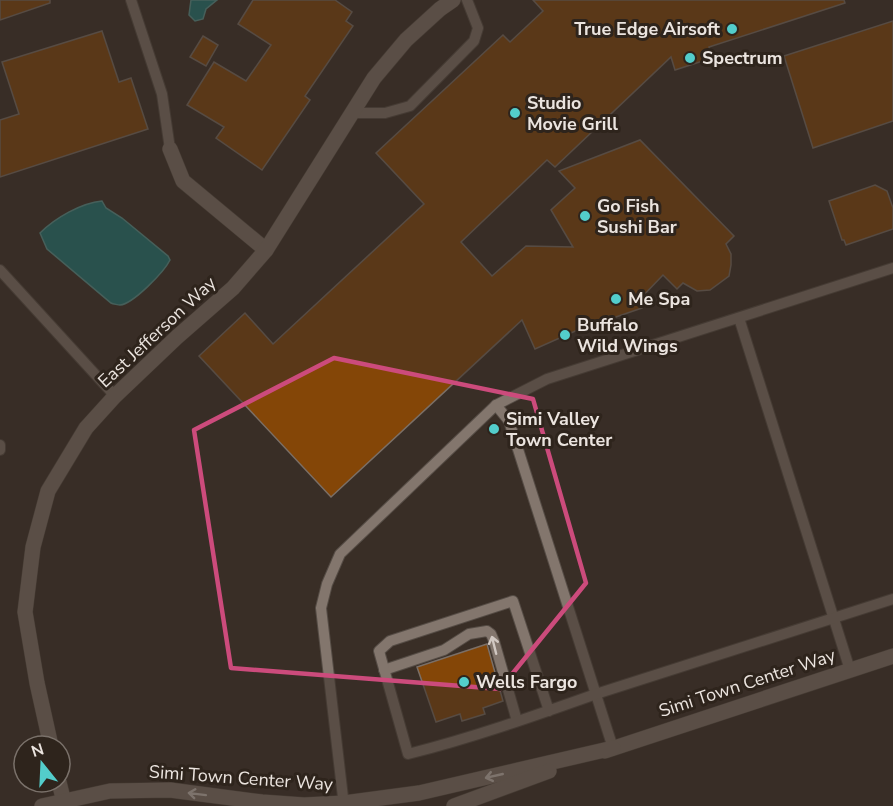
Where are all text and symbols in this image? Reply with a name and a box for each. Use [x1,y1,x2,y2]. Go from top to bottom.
place label: True Edge Airsoft [574,17,720,41]
marker: True Edge Airsoft [725,22,739,36]
place label: Spectrum [702,46,783,70]
marker: Spectrum [683,51,697,65]
place label: Studio Movie Grill [527,91,618,136]
marker: Studio Movie Grill [508,106,522,120]
place label: Go Fish Sushi Bar [597,194,677,239]
marker: Go Fish Sushi Bar [578,209,592,223]
street label: East Jefferson Way [93,270,222,393]
place label: Me Spa [628,287,690,311]
marker: Me Spa [609,292,623,306]
place label: Buffalo Wild Wings [577,313,678,358]
marker: Buffalo Wild Wings [558,328,572,342]
place label: Simi Valley Town Center [506,407,612,452]
marker: Simi Valley Town Center [487,422,501,436]
one-way arrow [488,636,499,655]
street label: Simi Town Center Way [656,643,839,723]
place label: Wells Fargo [476,670,577,694]
marker: Wells Fargo [457,675,471,689]
north arrow [12,734,72,794]
text: N [29,738,47,763]
street label: Simi Town Center Way [148,760,335,796]
one-way arrow [485,770,504,782]
one-way arrow [188,788,208,799]

